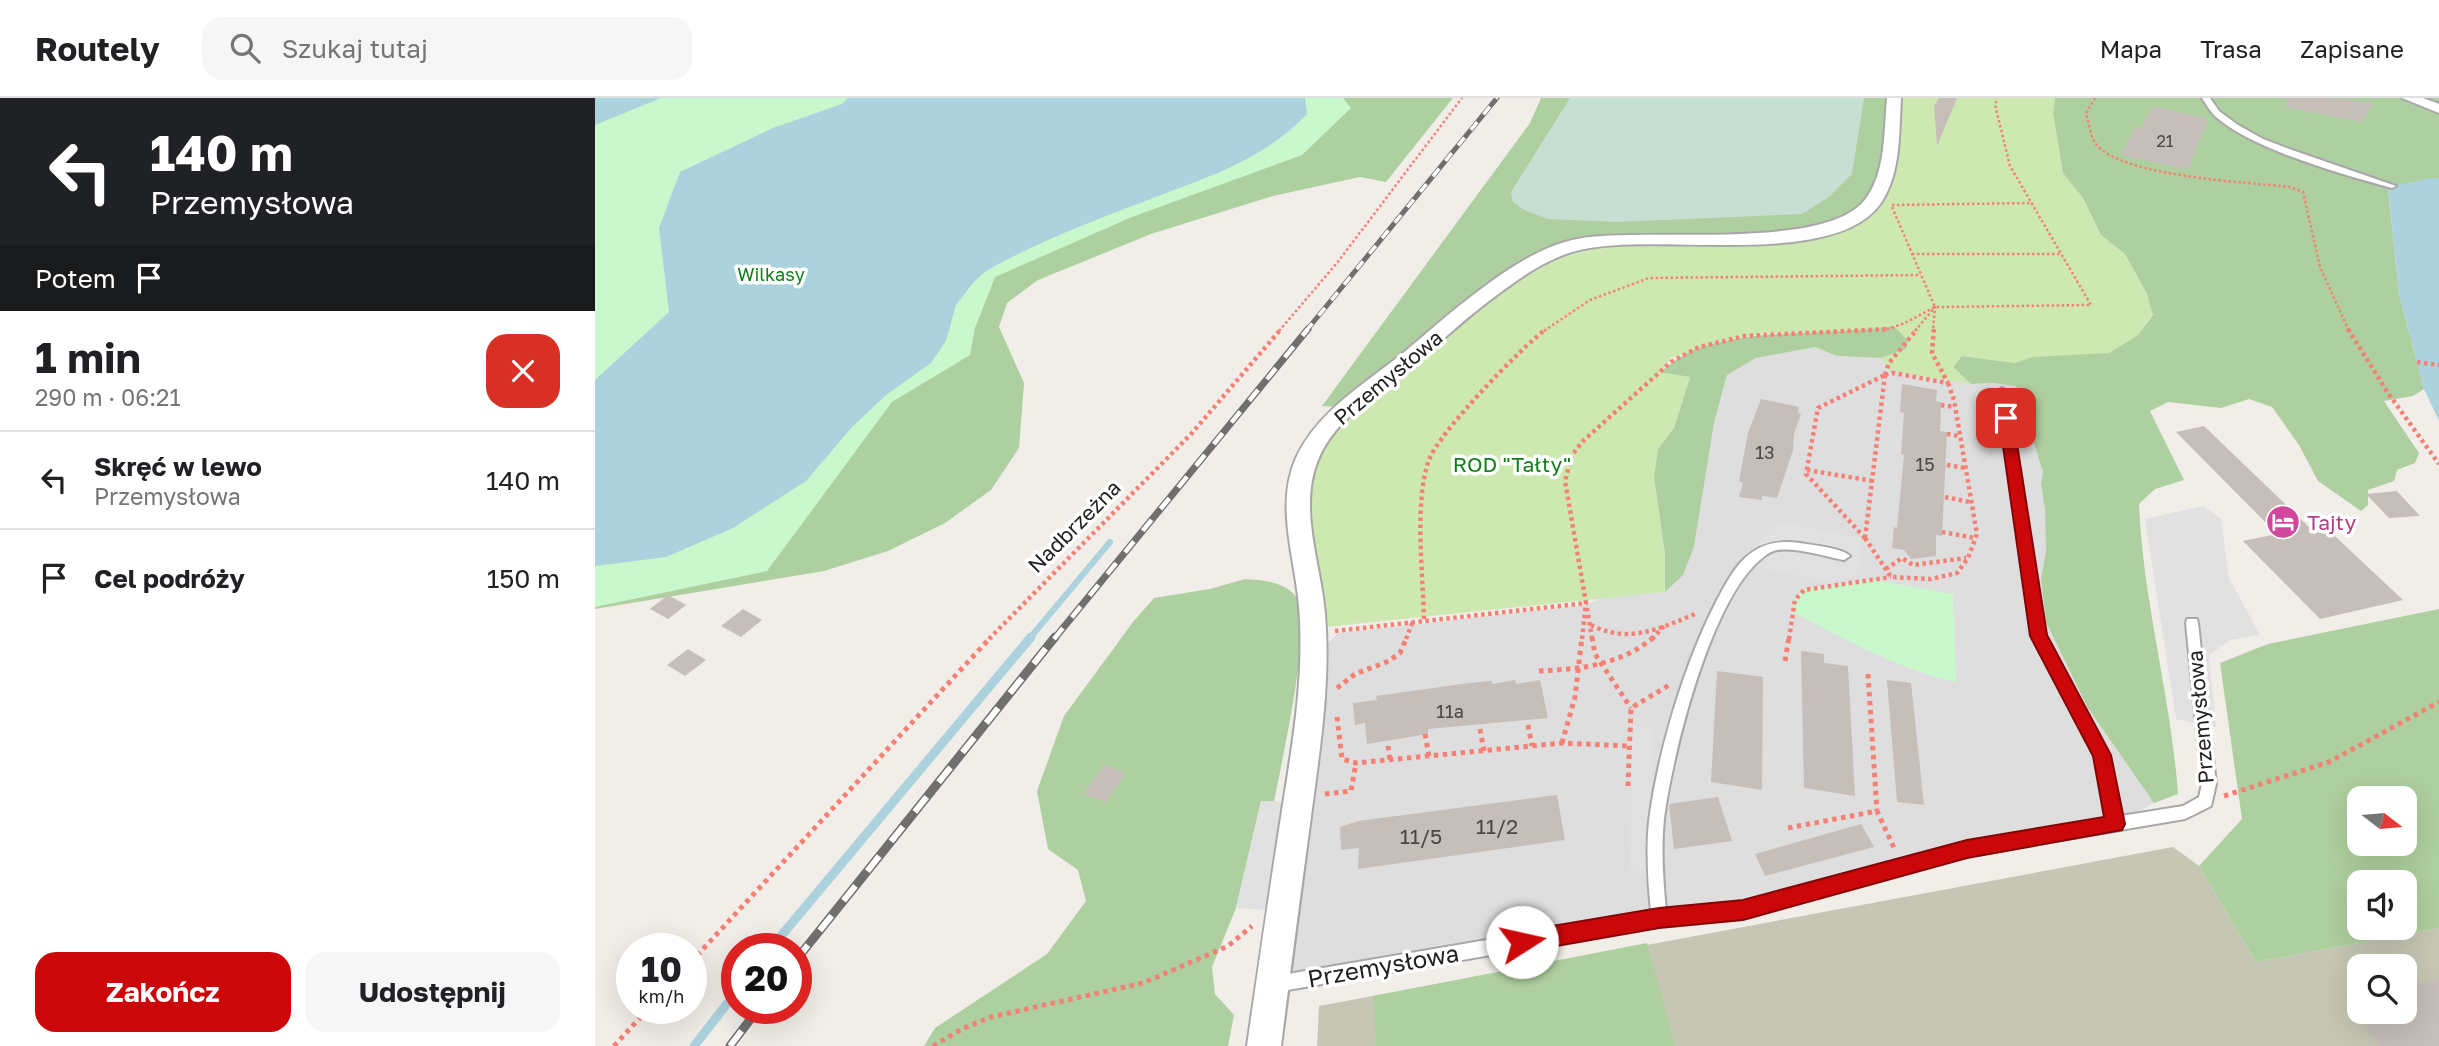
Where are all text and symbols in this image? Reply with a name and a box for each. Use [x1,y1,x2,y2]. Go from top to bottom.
search box [202,17,692,80]
text: Routely [35,29,160,68]
icon: search [226,29,264,67]
text: Szukaj tutaj [282,33,428,64]
text: Mapa [2100,34,2162,63]
text: Trasa [2200,34,2262,63]
text: Zapisane [2300,34,2404,63]
text: 140 m [150,123,293,182]
icon: left [35,126,126,217]
house number: 21 [2156,131,2174,151]
text: Przemysłowa [150,183,354,221]
icon: arrive [130,259,168,297]
text: Potem [35,263,116,294]
park label: Wilkasy [737,263,805,285]
street label: Przemysłowa [1328,324,1448,430]
text: 1 min [35,332,141,382]
button: close [486,334,560,408]
text: 290 m · 06:21 [35,383,181,411]
pin [1976,388,2036,448]
icon: arrive [1987,399,2025,437]
house number: 13 [1755,441,1775,463]
text: Skręć w lewo [94,451,262,482]
park label: ROD "Tałty" [1453,451,1571,477]
house number: 15 [1915,453,1935,475]
icon: left [35,461,73,499]
text: 140 m [486,465,560,496]
street label: Nadbrzeżna [1022,474,1126,578]
text: Przemysłowa [94,482,241,510]
hotel icon: Tajty [2264,503,2302,541]
place label: Tajty [2307,509,2356,535]
icon: arrive [35,559,73,597]
text: Cel podróży [94,563,245,594]
text: 150 m [487,563,560,594]
street label: Przemysłowa [2181,649,2219,785]
house number: 11a [1436,700,1464,722]
north arrow [2347,786,2417,856]
map controls [2347,786,2417,1024]
house number: 11/2 [1476,813,1518,839]
house number: 11/5 [1400,823,1442,849]
button: sound [2347,870,2417,940]
position arrow [1485,905,1559,979]
speed limit sign: 20 [721,933,812,1024]
street label: Przemysłowa [1305,937,1461,993]
text: 10 [641,948,682,990]
button: Zakończ [35,952,291,1032]
button: Udostępnij [305,952,560,1032]
button: search [2347,954,2417,1024]
text: km/h [639,985,684,1007]

